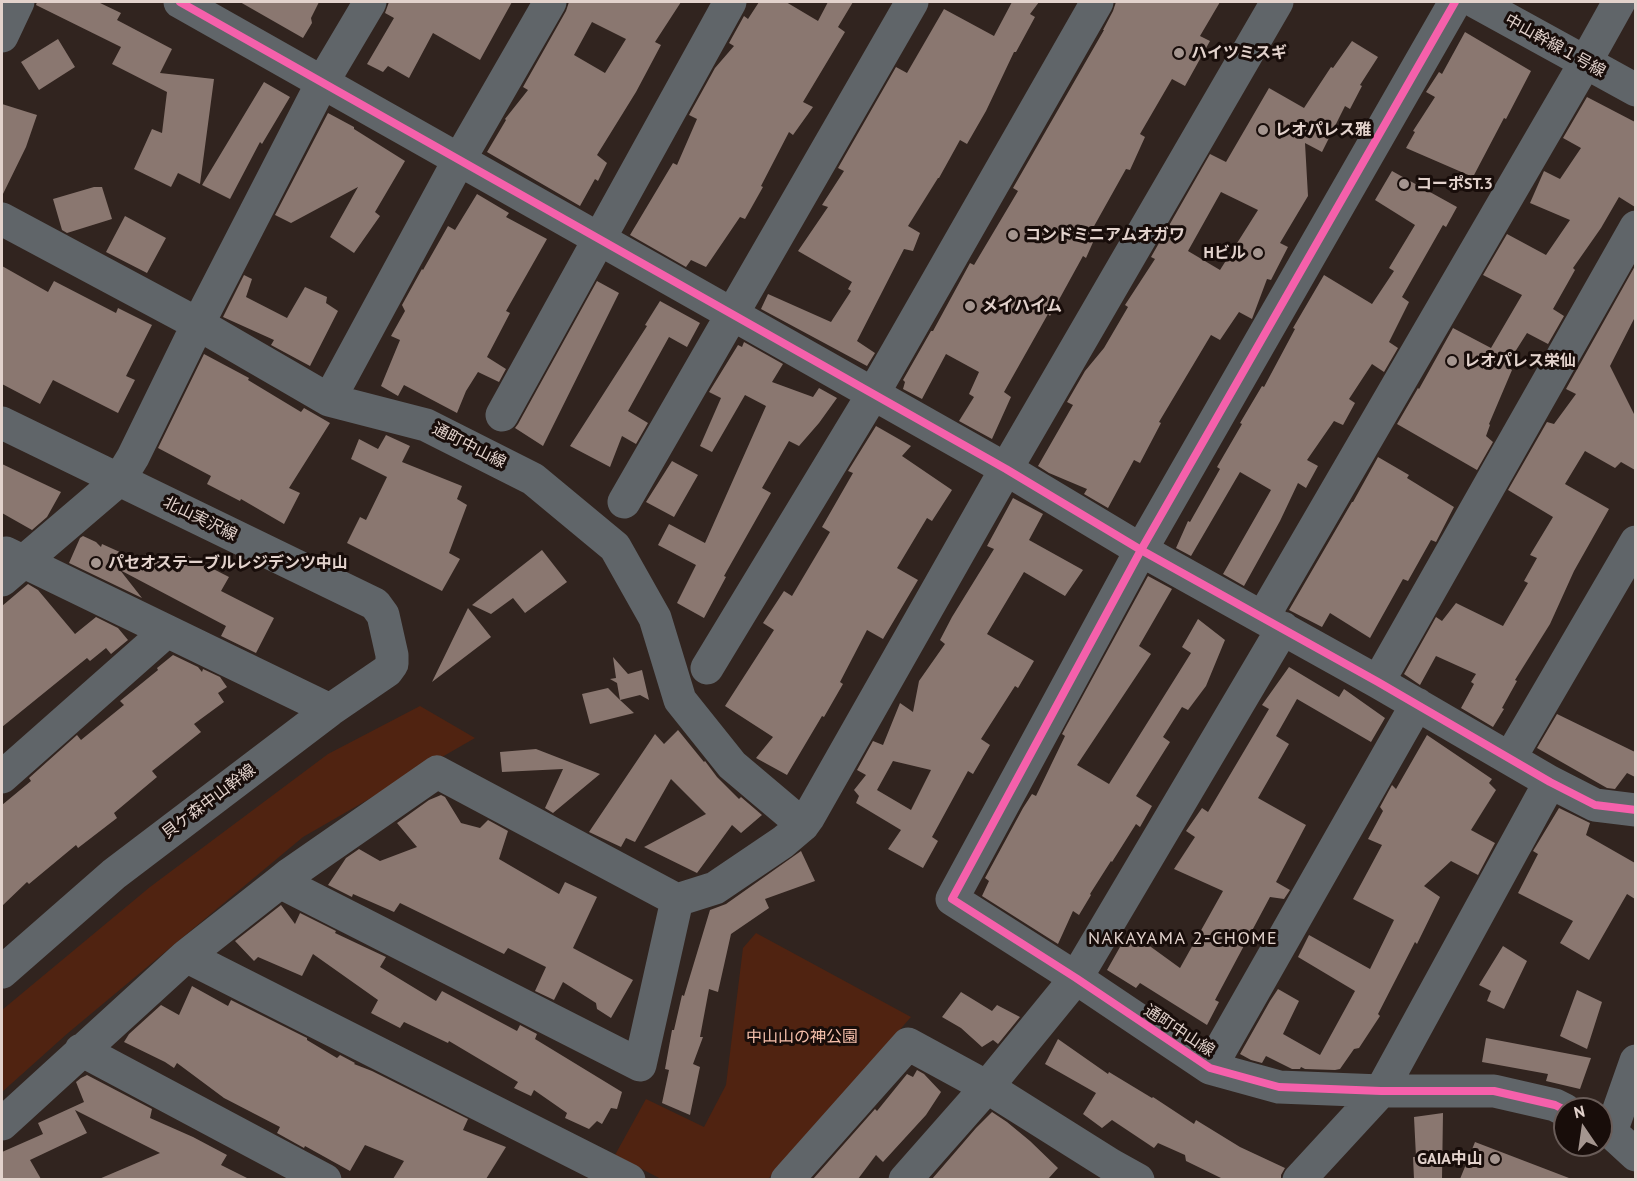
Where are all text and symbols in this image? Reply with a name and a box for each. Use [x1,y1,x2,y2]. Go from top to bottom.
street label: 中山幹線１号線 [1501,10,1609,82]
place label: ハイツミスギ [1191,43,1287,63]
marker: ハイツミスギ [1172,46,1186,60]
place label: レオパレス雅 [1275,120,1371,140]
marker: レオパレス雅 [1256,123,1270,137]
place label: コーポST.3 [1416,174,1493,194]
marker: コーポST.3 [1397,177,1411,191]
place label: コンドミニアムオガワ [1025,225,1185,245]
marker: コンドミニアムオガワ [1006,228,1020,242]
place label: Hビル [1204,243,1246,263]
marker: Hビル [1251,246,1265,260]
place label: メイハイム [982,296,1062,316]
marker: メイハイム [963,299,977,313]
place label: レオパレス栄仙 [1464,351,1576,371]
marker: レオパレス栄仙 [1445,354,1459,368]
street label: 通町中山線 [429,419,509,473]
street label: 北山実沢線 [160,493,240,545]
place label: パセオステーブルレジデンツ中山 [108,553,348,573]
marker: パセオステーブルレジデンツ中山 [89,556,103,570]
street label: 貝ケ森中山幹線 [158,761,260,843]
district label: NAKAYAMA 2-CHOME [1088,928,1278,950]
street label: 通町中山線 [1140,1001,1218,1061]
park label: 中山山の神公園 [746,1027,858,1047]
north arrow [1553,1097,1613,1157]
text: N [1572,1100,1587,1122]
place label: GAIA中山 [1417,1149,1483,1169]
marker: GAIA中山 [1488,1152,1502,1166]

